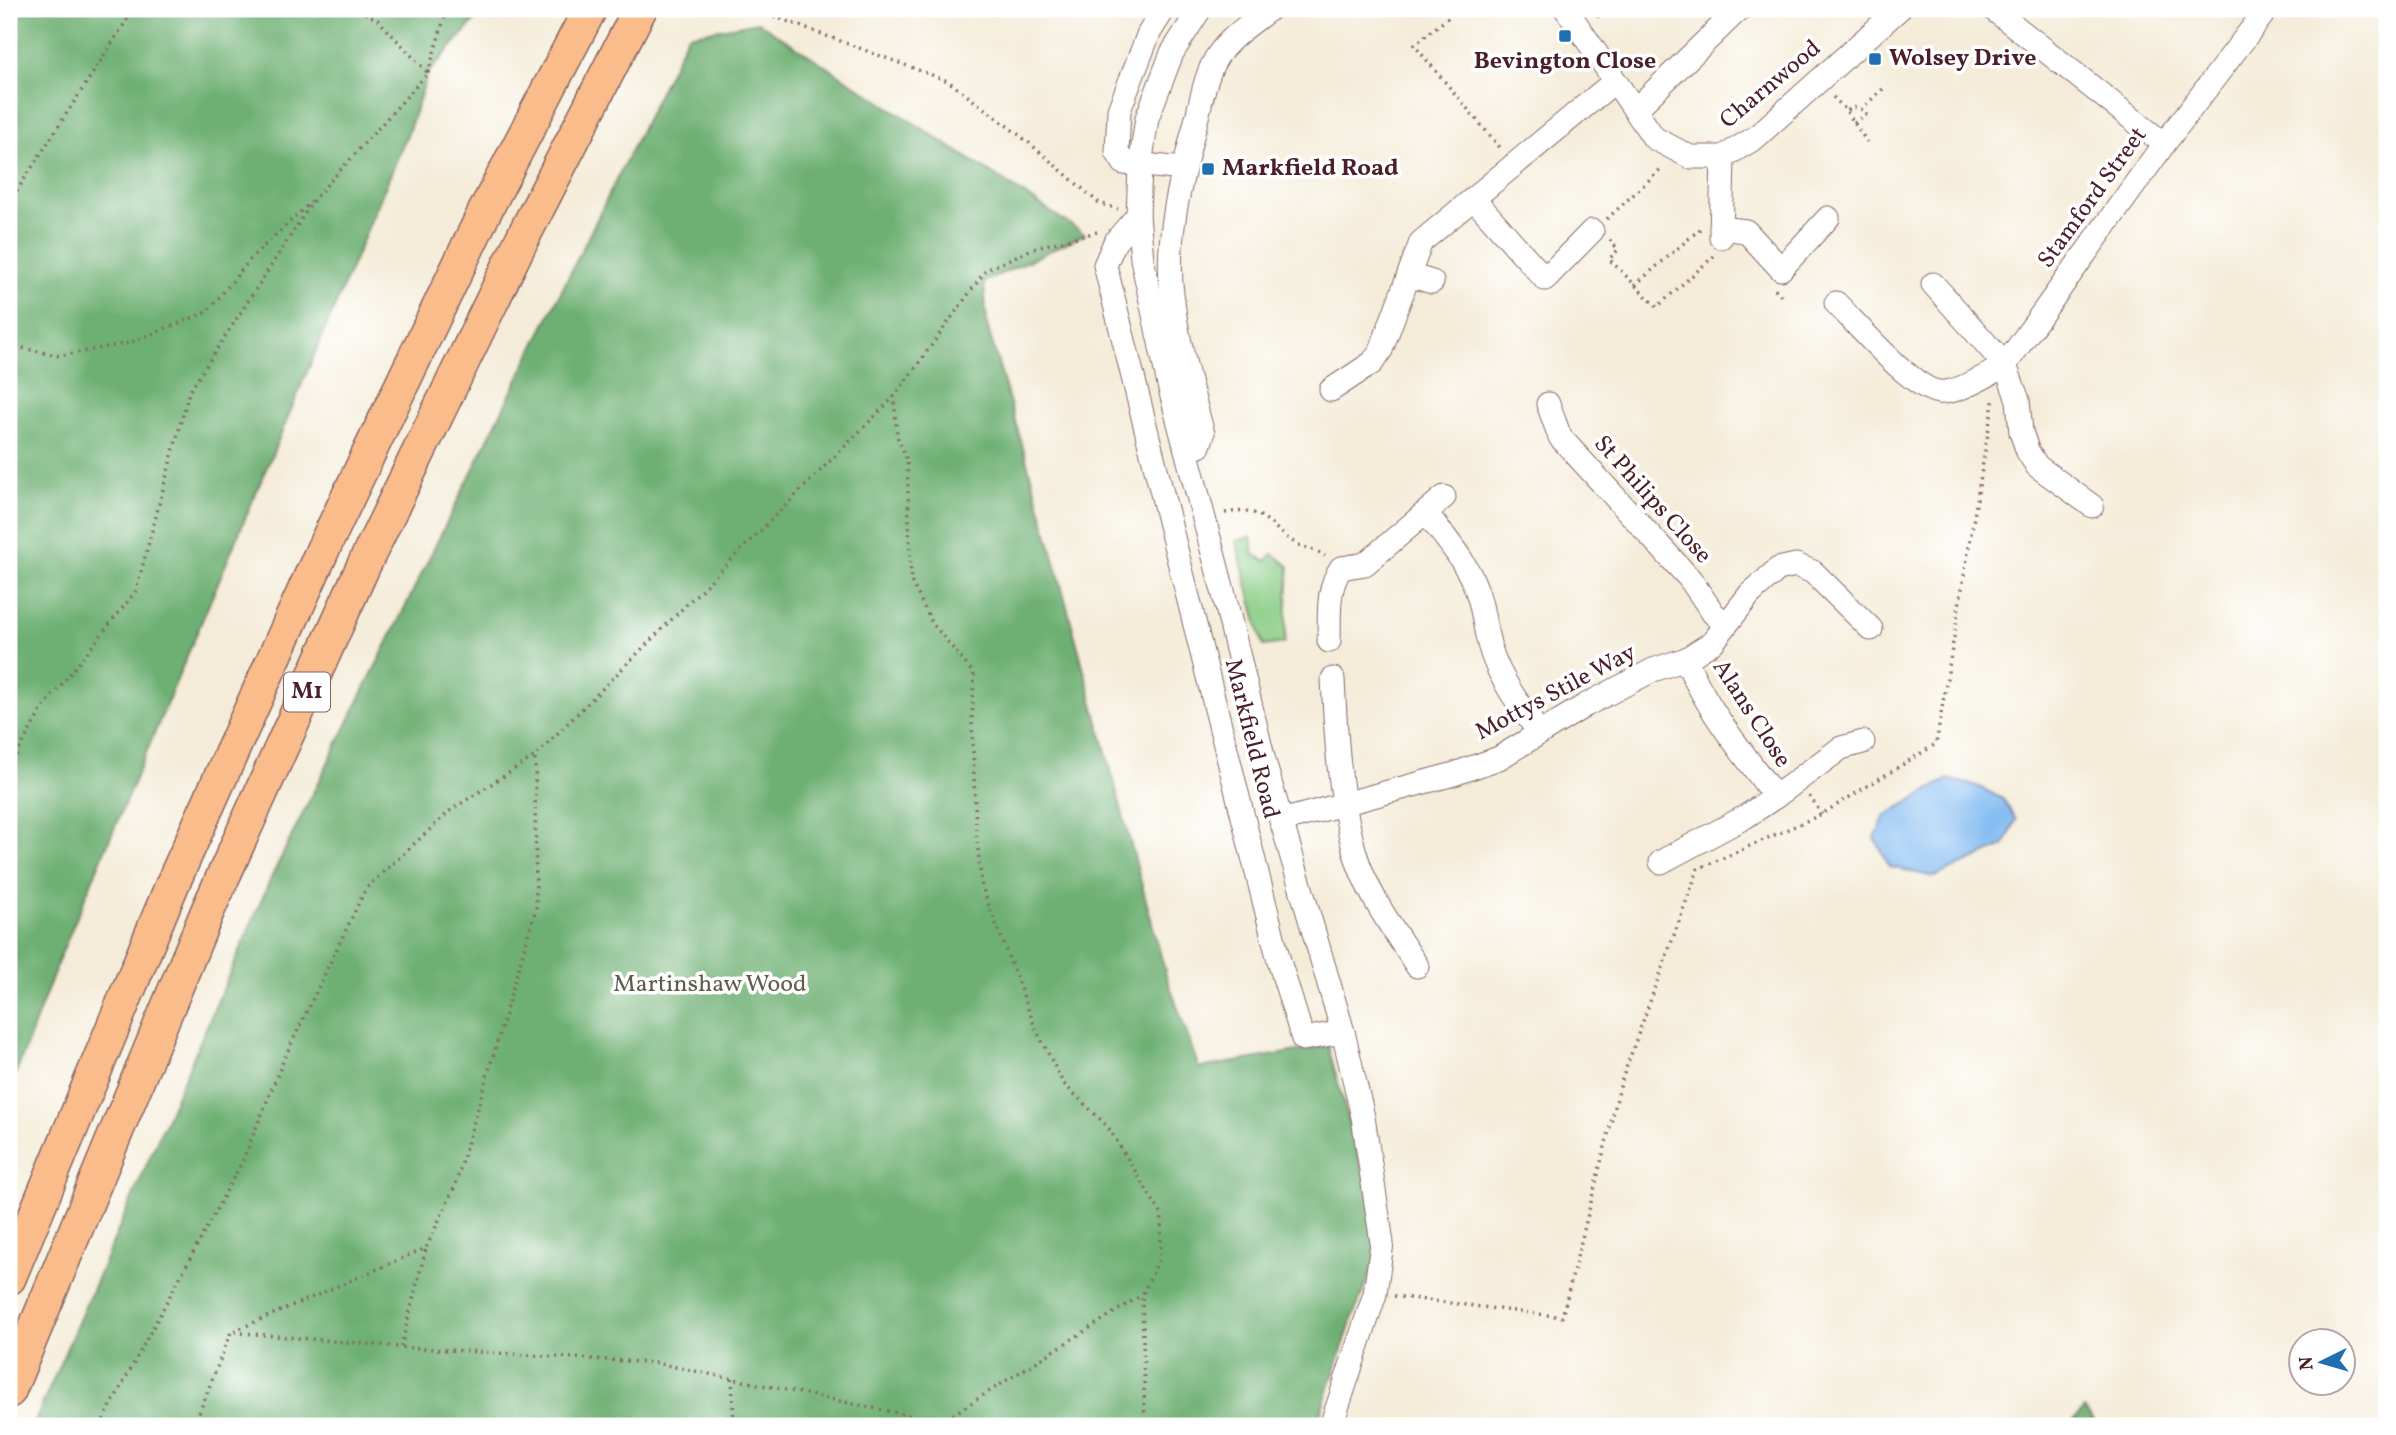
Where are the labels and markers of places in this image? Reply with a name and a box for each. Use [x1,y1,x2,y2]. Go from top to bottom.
marker: Bevington Close [1557,28,1573,44]
place label: Wolsey Drive [1889,42,2037,76]
place label: Bevington Close [1474,45,1656,79]
marker: Wolsey Drive [1867,51,1883,67]
place label: Markfield Road [1222,152,1399,186]
marker: Markfield Road [1200,161,1216,177]

